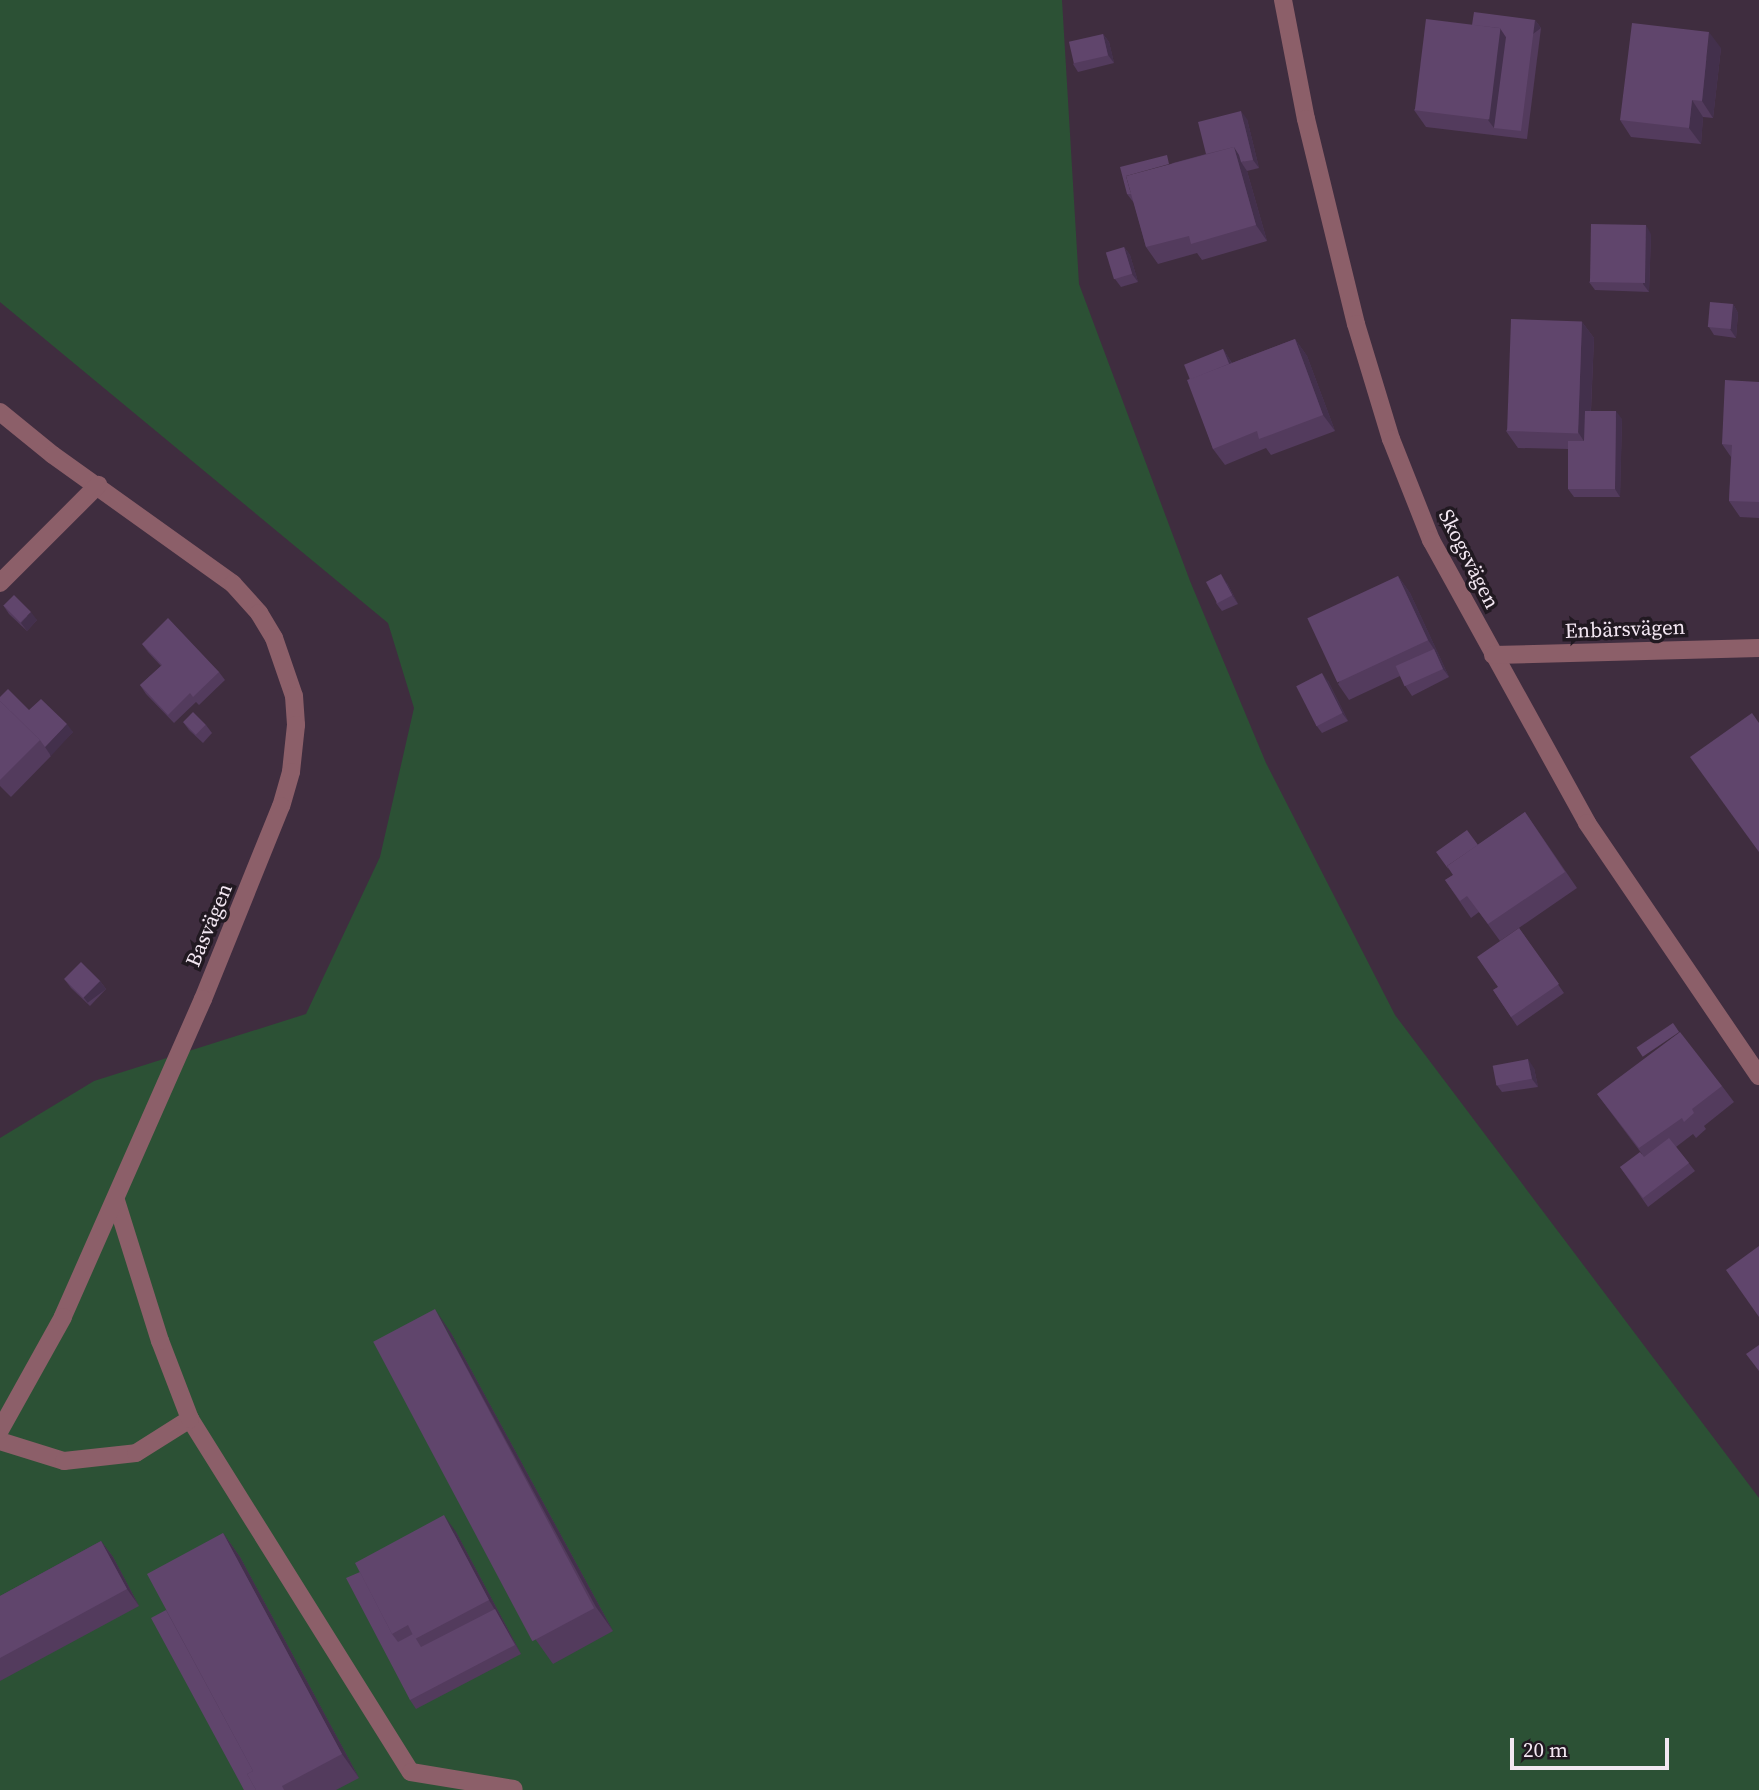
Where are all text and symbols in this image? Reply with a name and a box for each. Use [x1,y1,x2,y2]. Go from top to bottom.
street label: Skogsvägen [1433,505,1505,613]
street label: Enbärsvägen [1564,614,1686,644]
street label: Basvägen [180,880,238,970]
scale bar [1514,1724,1673,1768]
text: 20 m [1523,1735,1568,1764]

